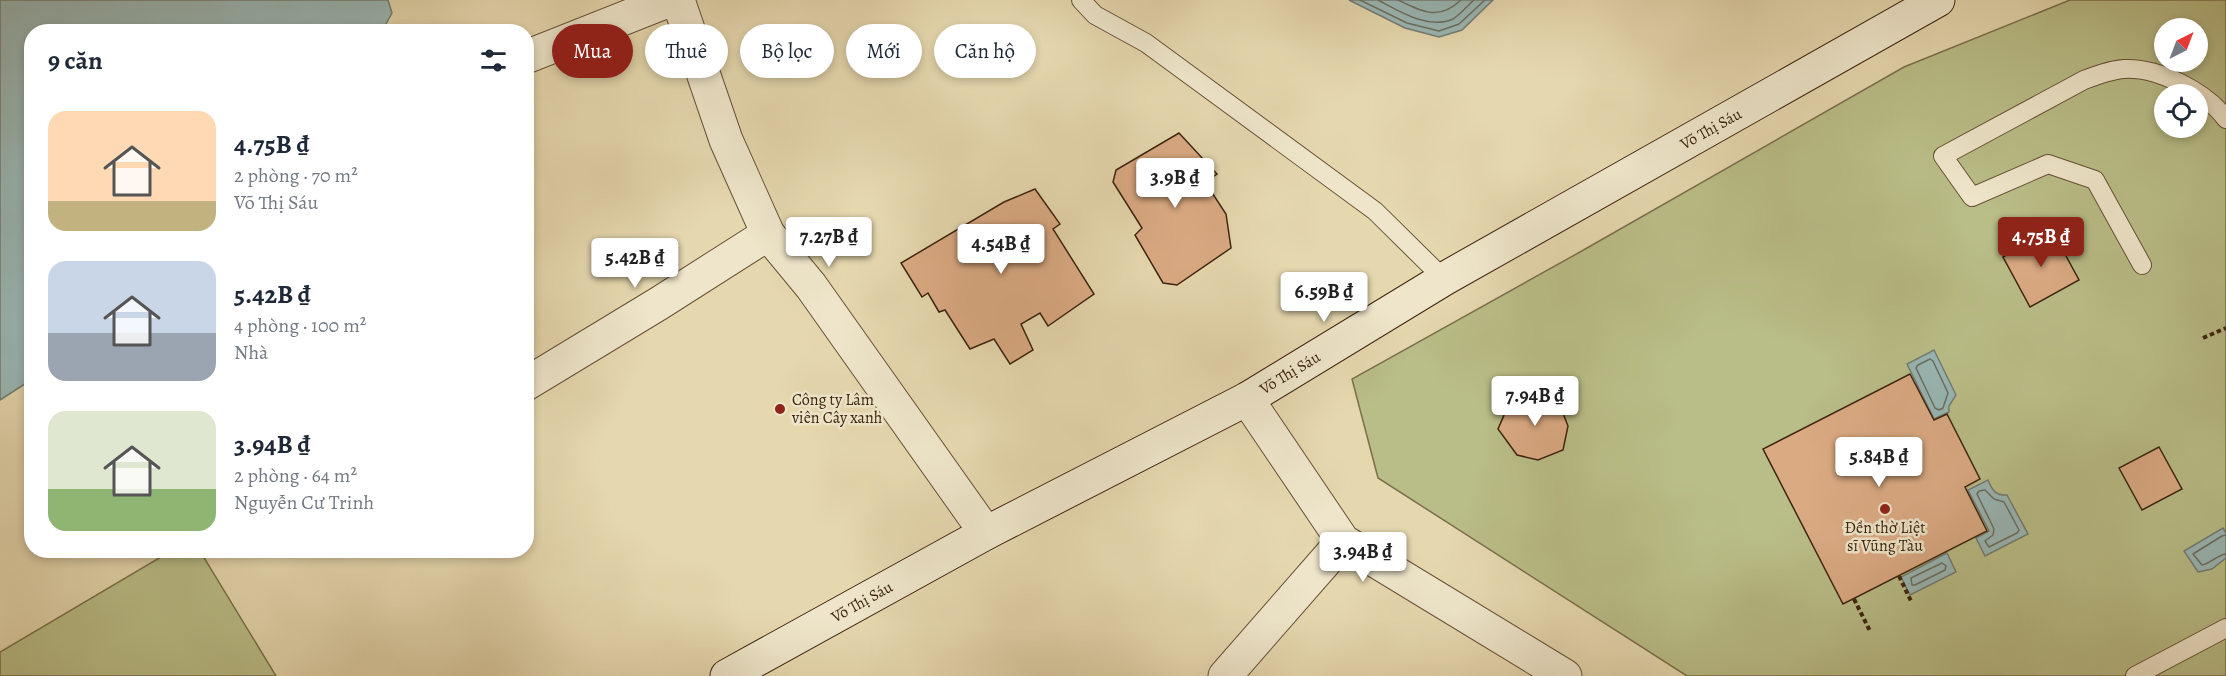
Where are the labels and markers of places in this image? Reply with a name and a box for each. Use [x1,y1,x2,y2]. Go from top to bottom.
pin: 3.9B ₫ [1126,158,1224,209]
pin: 7.27B ₫ [774,217,884,268]
pin: 4.75B ₫ [1986,217,2096,268]
pin: 4.54B ₫ [946,224,1056,275]
pin: 5.42B ₫ [580,238,690,289]
pin: 6.59B ₫ [1269,272,1379,323]
pin: 7.94B ₫ [1480,376,1590,427]
place label: Công ty Lâm viên Cây xanh [791,389,883,429]
marker: Công ty Lâm viên Cây xanh [773,402,787,416]
pin: 5.84B ₫ [1824,437,1934,488]
marker: Đền thờ Liệt sĩ Vũng Tàu [1878,502,1892,516]
place label: Đền thờ Liệt sĩ Vũng Tàu [1845,517,1925,557]
pin: 3.94B ₫ [1308,532,1418,583]

